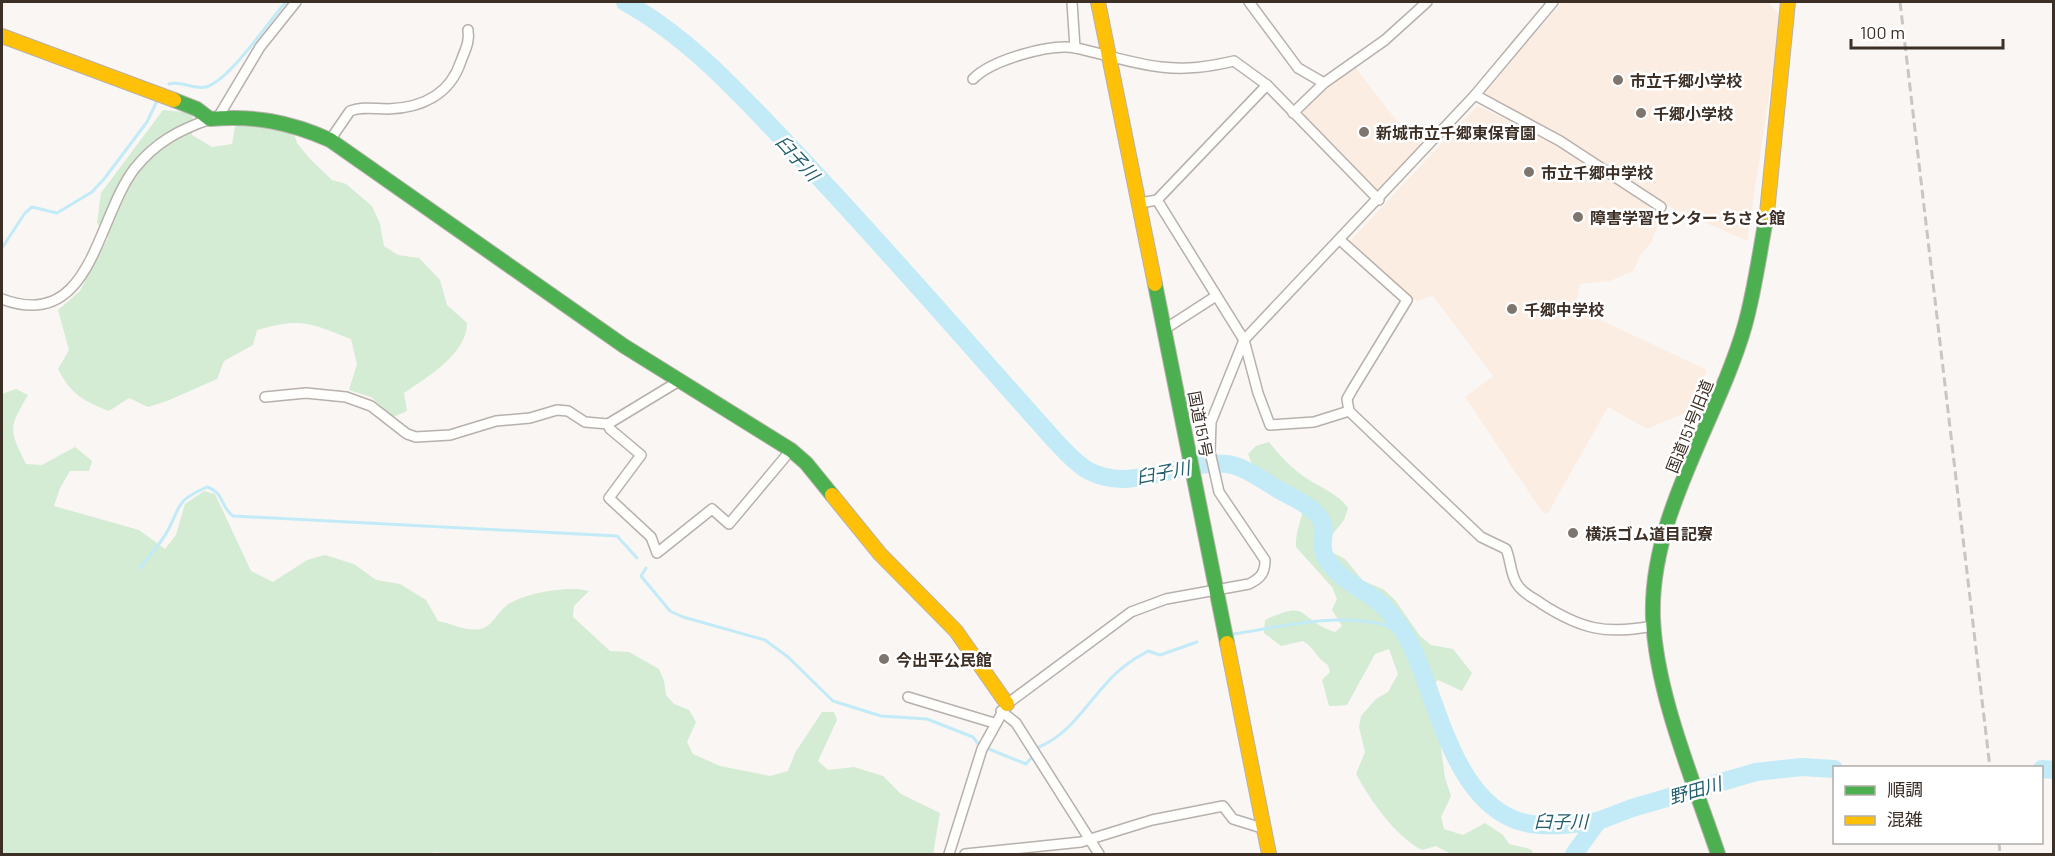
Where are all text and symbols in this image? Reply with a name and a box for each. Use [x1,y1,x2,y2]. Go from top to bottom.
scale bar [1851,12,2002,50]
text: 100 m [1860,21,1905,43]
place label: 市立千郷小学校 [1630,71,1742,90]
marker: 市立千郷小学校 [1611,73,1625,87]
place label: 千郷小学校 [1653,104,1733,123]
marker: 千郷小学校 [1634,106,1648,120]
place label: 新城市立千郷東保育園 [1376,123,1536,142]
marker: 新城市立千郷東保育園 [1357,125,1371,139]
water label: 臼子川 [772,131,826,187]
place label: 市立千郷中学校 [1541,163,1653,182]
marker: 市立千郷中学校 [1522,165,1536,179]
place label: 障害学習センター ちさと館 [1590,208,1785,227]
marker: 障害学習センター ちさと館 [1571,210,1585,224]
place label: 千郷中学校 [1524,300,1604,319]
marker: 千郷中学校 [1505,302,1519,316]
street label: 国道151号旧道 [1662,377,1716,475]
street label: 国道151号 [1185,389,1217,459]
water label: 臼子川 [1134,456,1194,488]
place label: 横浜ゴム道目記寮 [1585,524,1713,543]
marker: 横浜ゴム道目記寮 [1566,526,1580,540]
place label: 今出平公民館 [896,650,992,669]
marker: 今出平公民館 [877,652,891,666]
legend [1833,766,2043,844]
water label: 野田川 [1666,771,1726,808]
text: 順調 [1887,778,1923,800]
text: 混雑 [1887,808,1923,830]
water label: 臼子川 [1534,810,1590,832]

